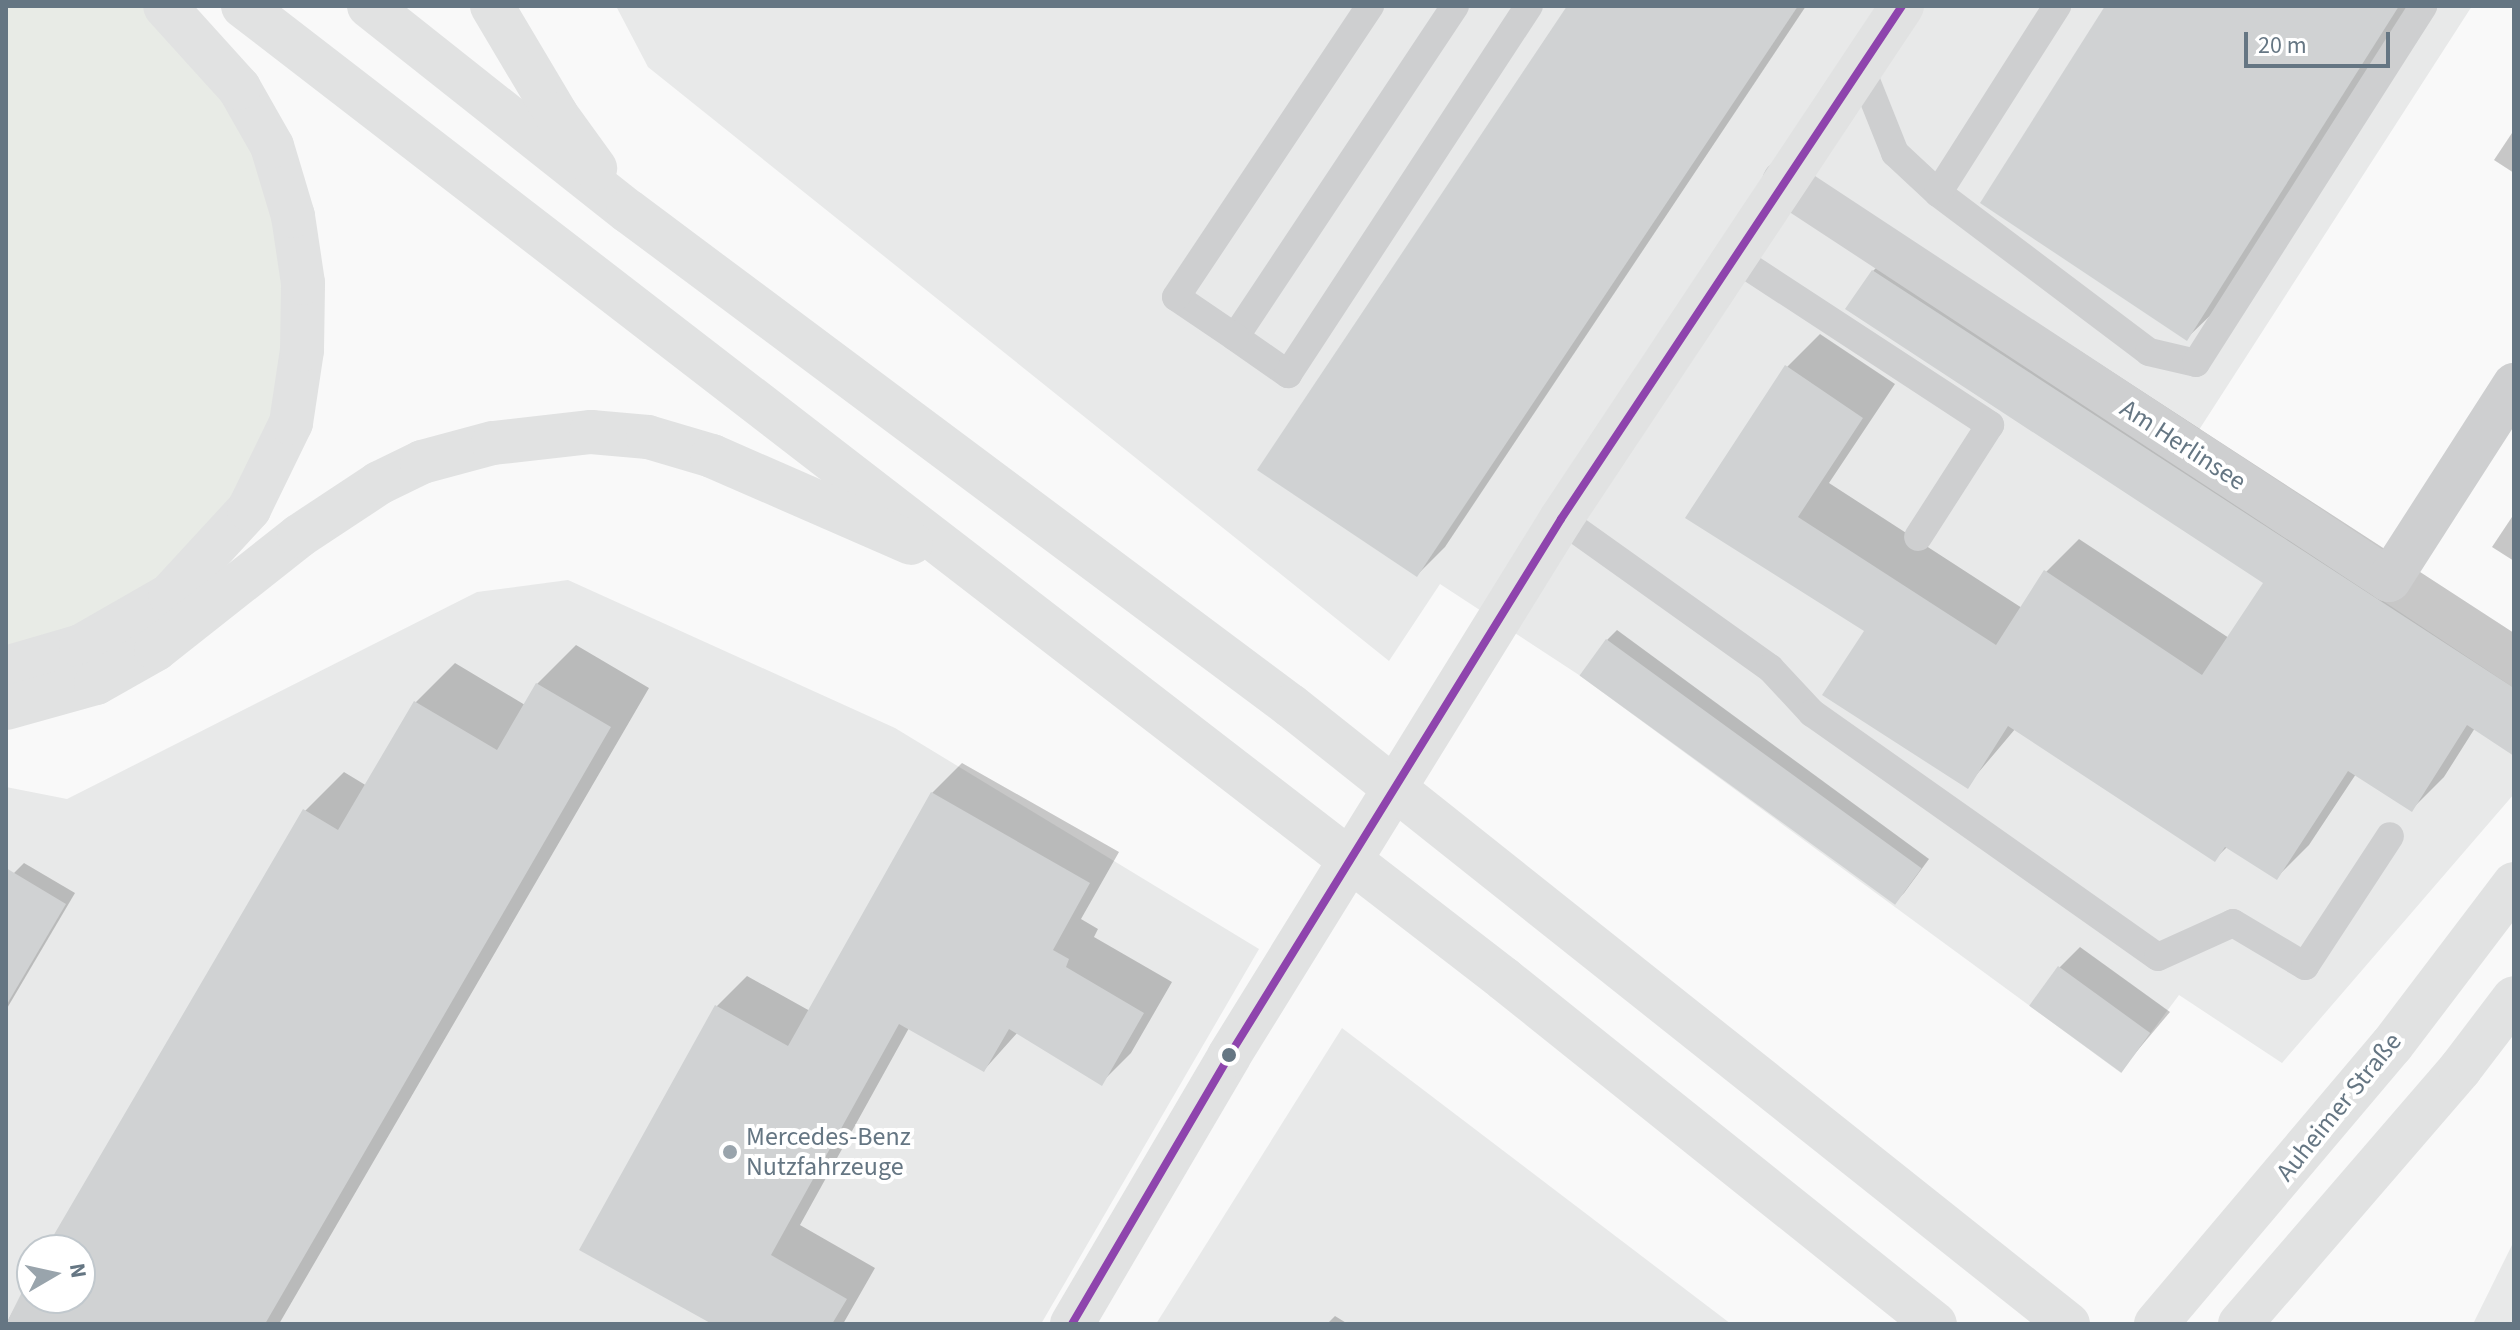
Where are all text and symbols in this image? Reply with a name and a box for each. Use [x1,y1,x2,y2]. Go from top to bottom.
scale bar [2248,16,2394,66]
text: 20 m [2258,28,2307,63]
street label: Am Herlinsee [2114,393,2252,497]
street label: Auheimer Straße [2270,1027,2408,1187]
unlabelled marker [1221,1047,1237,1063]
place label: Mercedes-Benz Nutzfahrzeuge [746,1121,911,1182]
marker: Mercedes-Benz Nutzfahrzeuge [721,1143,739,1161]
north arrow [16,1234,96,1314]
text: N [61,1261,95,1280]

